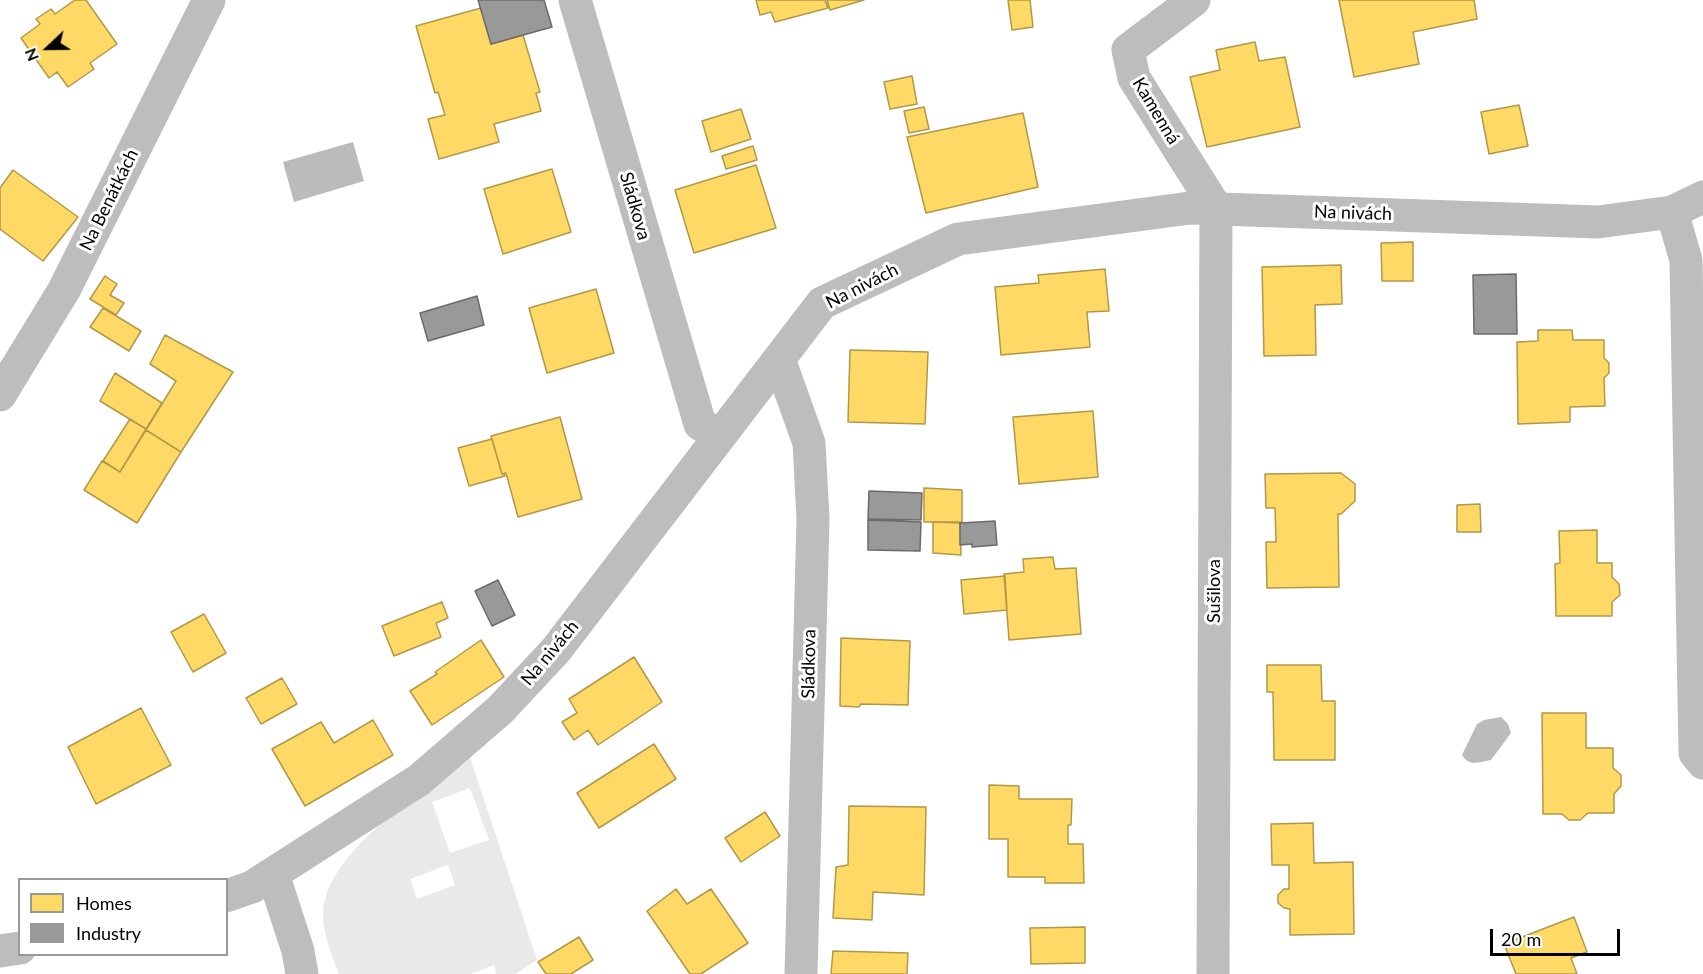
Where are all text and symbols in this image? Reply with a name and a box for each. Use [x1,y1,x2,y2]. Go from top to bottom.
north arrow [18,18,78,78]
text: N [20,46,42,64]
street label: Kamenná [1128,74,1184,148]
street label: Na Benátkách [75,146,143,254]
street label: Sládkova [615,170,655,242]
street label: Na nivách [1314,201,1392,225]
street label: Na nivách [822,259,902,313]
street label: Sušilova [1203,559,1225,623]
street label: Na nivách [517,616,583,690]
street label: Sládkova [798,629,820,699]
legend [18,878,228,956]
text: Homes [76,892,132,914]
scale bar [1493,917,1624,955]
text: Industry [76,922,141,944]
text: 20 m [1501,928,1541,950]

